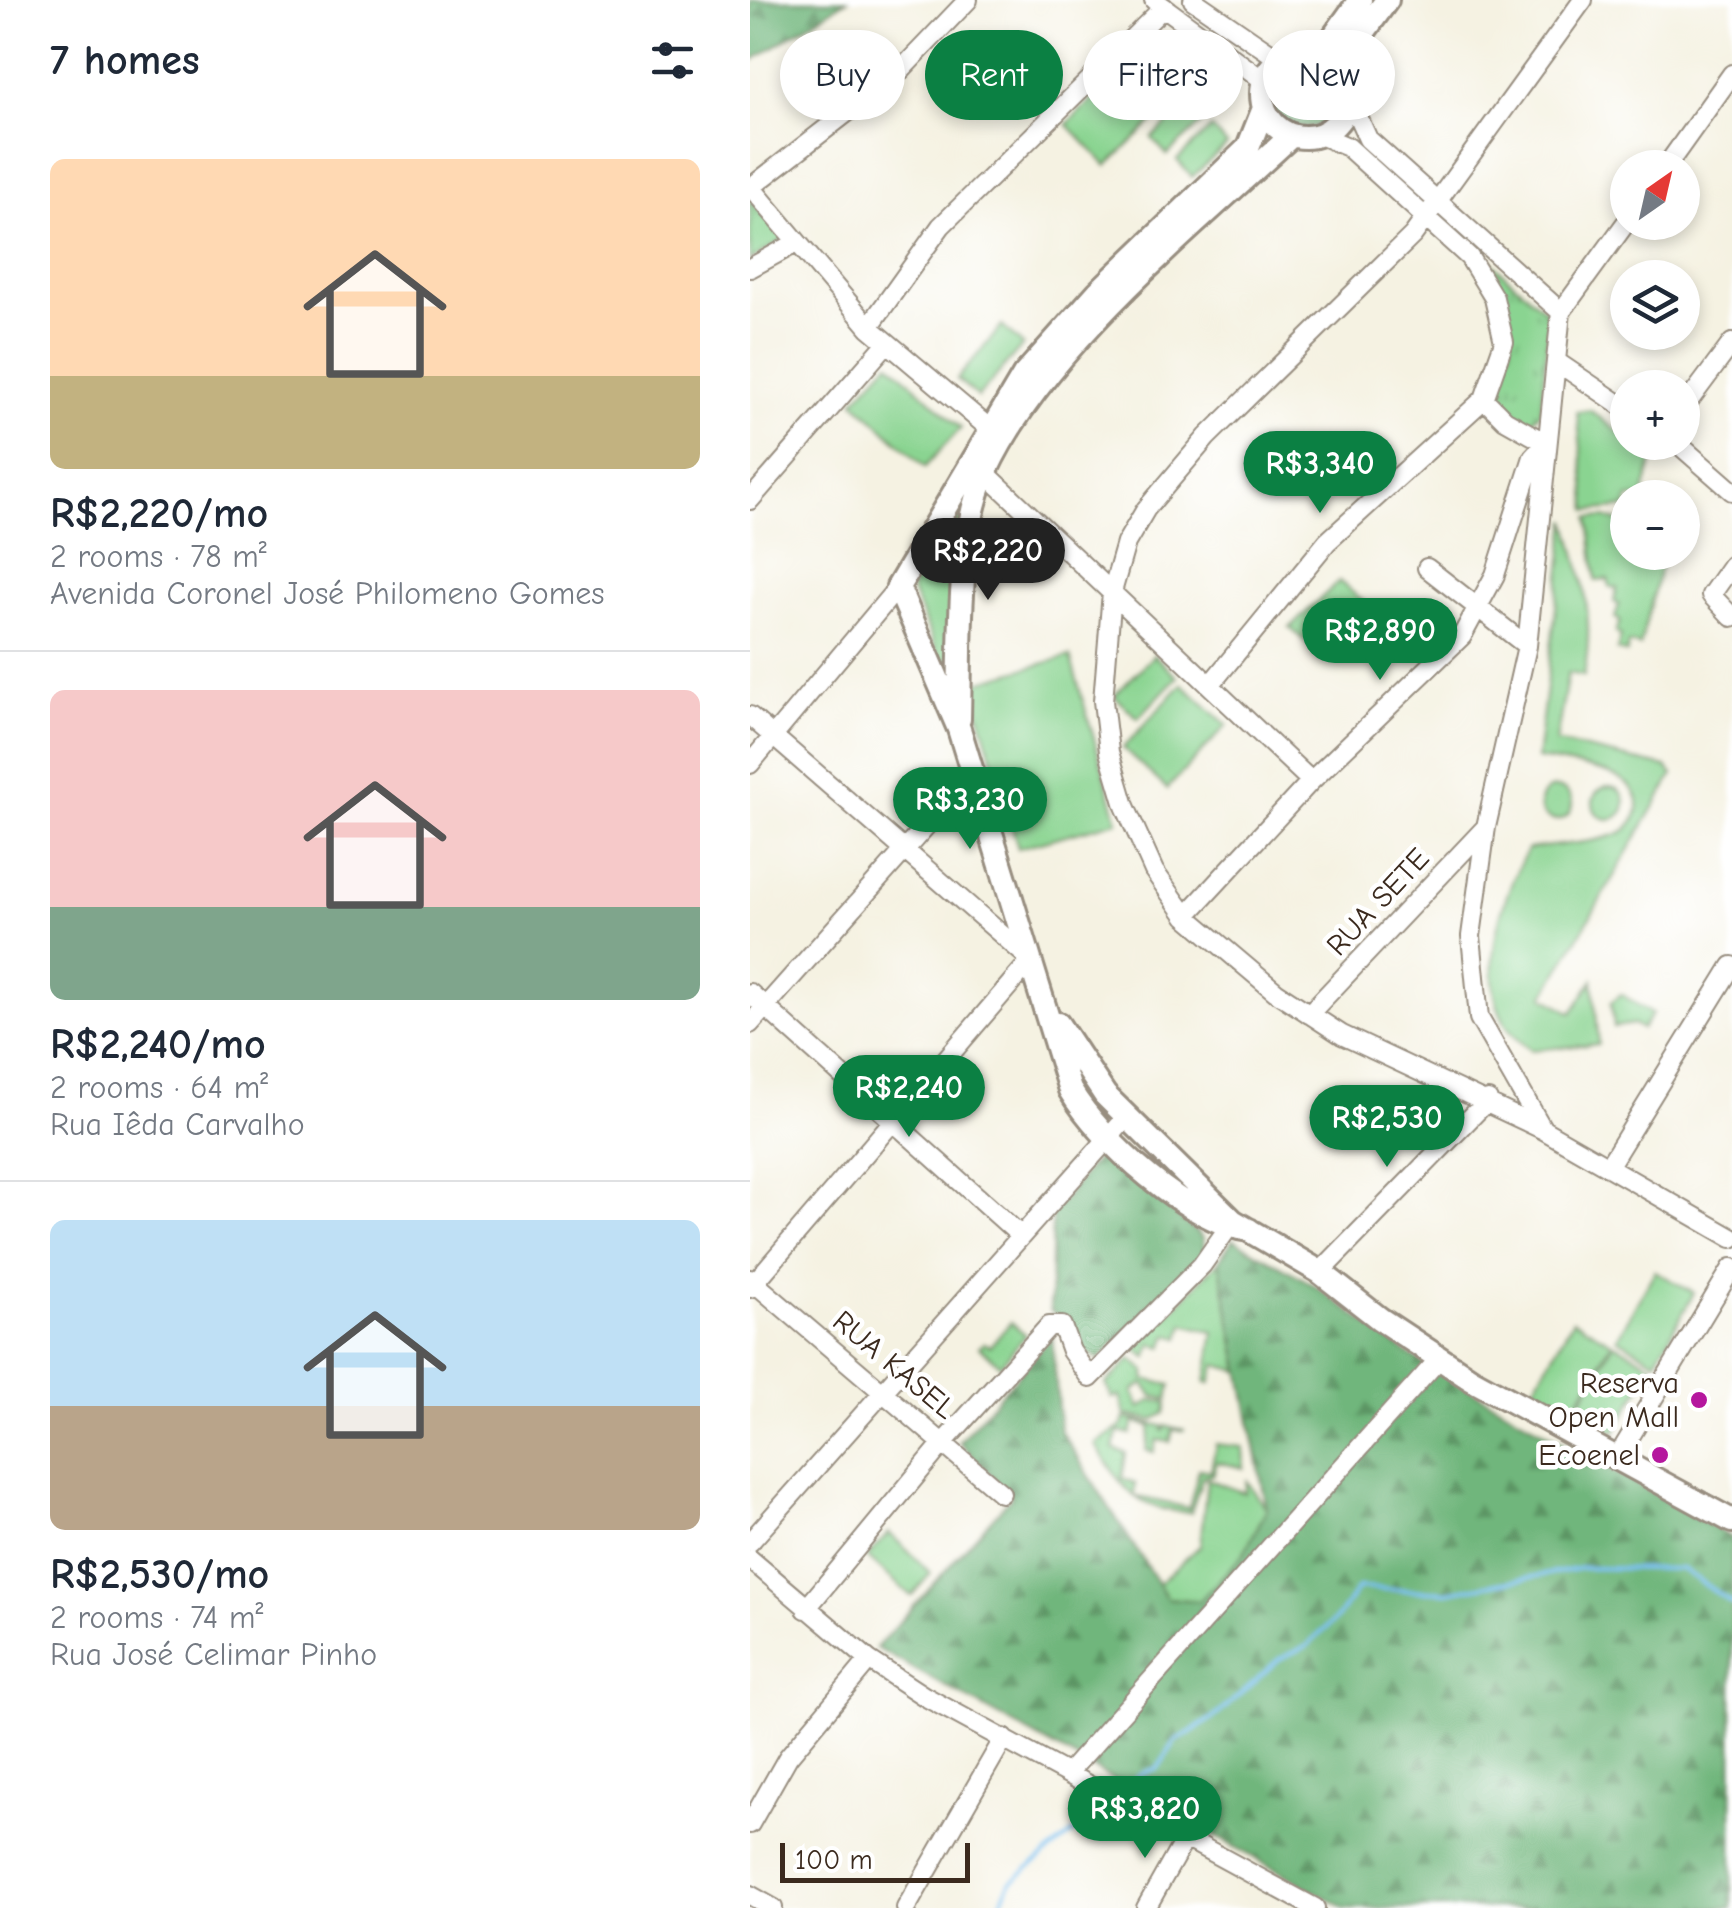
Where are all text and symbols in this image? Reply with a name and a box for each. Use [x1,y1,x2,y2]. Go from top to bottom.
chip: Buy [780,30,905,120]
chip: Rent [925,30,1063,120]
chip: Filters [1083,30,1243,120]
chip: New [1263,30,1395,120]
icon: filters [645,33,700,88]
text: 7 homes [50,36,200,85]
north arrow [1610,150,1700,240]
map controls [1610,150,1700,570]
icon: home [285,224,465,404]
button: layers [1610,260,1700,350]
button: + [1610,370,1700,460]
pin: R$3,340 [1228,431,1412,516]
text: R$3,340 [1266,445,1374,482]
button: − [1610,480,1700,570]
text: R$2,220/mo [50,489,268,538]
pin: R$2,220 [896,518,1080,603]
text: R$2,220 [933,532,1043,569]
text: 2 rooms · 78 m² [50,538,267,575]
text: Avenida Coronel José Philomeno Gomes [50,575,605,612]
pin: R$2,890 [1288,598,1472,683]
text: R$2,890 [1324,612,1436,649]
icon: home [285,755,465,935]
pin: R$3,230 [878,767,1062,852]
text: R$3,230 [915,781,1025,818]
street label: RUA SETE [1320,841,1436,963]
text: R$2,240/mo [50,1020,266,1069]
pin: R$2,240 [817,1055,1001,1140]
text: 2 rooms · 64 m² [50,1069,268,1106]
text: R$2,240 [855,1069,963,1106]
pin: R$2,530 [1295,1085,1479,1170]
text: R$2,530 [1331,1099,1443,1136]
text: Rua Iêda Carvalho [50,1106,305,1143]
icon: home [285,1285,465,1465]
street label: RUA KASEL [825,1304,963,1426]
place label: Reserva Open Mall [1548,1366,1679,1435]
marker: Reserva Open Mall [1688,1389,1710,1411]
place label: Ecoenel [1538,1438,1640,1473]
marker: Ecoenel [1649,1444,1671,1466]
text: R$2,530/mo [50,1550,269,1599]
text: 2 rooms · 74 m² [50,1599,263,1636]
text: Rua José Celimar Pinho [50,1636,377,1673]
pin: R$3,820 [1053,1776,1237,1861]
text: R$3,820 [1090,1790,1200,1827]
scale bar [780,1838,970,1882]
text: 100 m [795,1844,873,1876]

